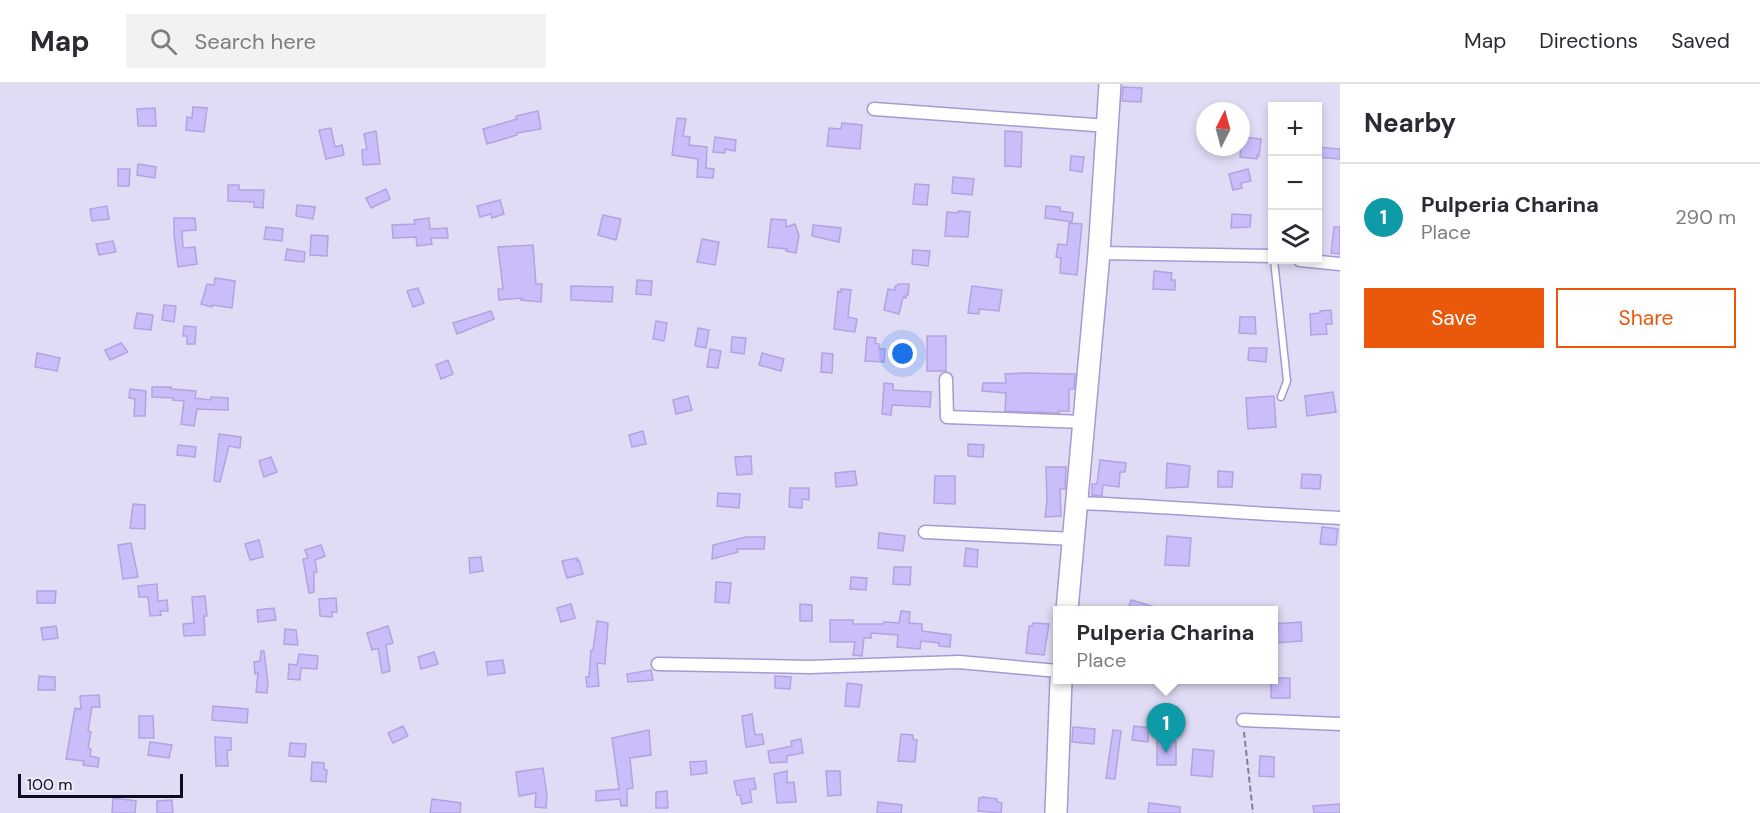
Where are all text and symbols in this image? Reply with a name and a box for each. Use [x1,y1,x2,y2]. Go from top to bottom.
search box [126,14,546,68]
text: Map [30,23,90,60]
icon: search [147,25,180,58]
text: Search here [195,27,316,56]
text: Map [1464,27,1506,55]
text: Directions [1539,27,1638,55]
text: Saved [1671,27,1730,55]
north arrow [1196,102,1250,156]
map controls [1268,102,1322,264]
button: + [1268,102,1322,156]
text: Nearby [1364,106,1456,140]
button: − [1268,156,1322,210]
text: Pulperia Charina [1421,190,1599,219]
text: 1 [1380,204,1387,230]
text: 290 m [1675,204,1736,230]
button: layers [1268,210,1322,264]
text: Place [1421,219,1471,245]
button: Save [1364,288,1544,348]
button: Share [1556,288,1736,348]
your location [888,339,917,368]
popup [1053,606,1278,684]
text: Pulperia Charina [1077,618,1254,647]
text: Place [1077,647,1126,673]
pin: 1 [1146,704,1186,753]
scale bar [18,771,183,798]
text: 100 m [27,774,72,795]

